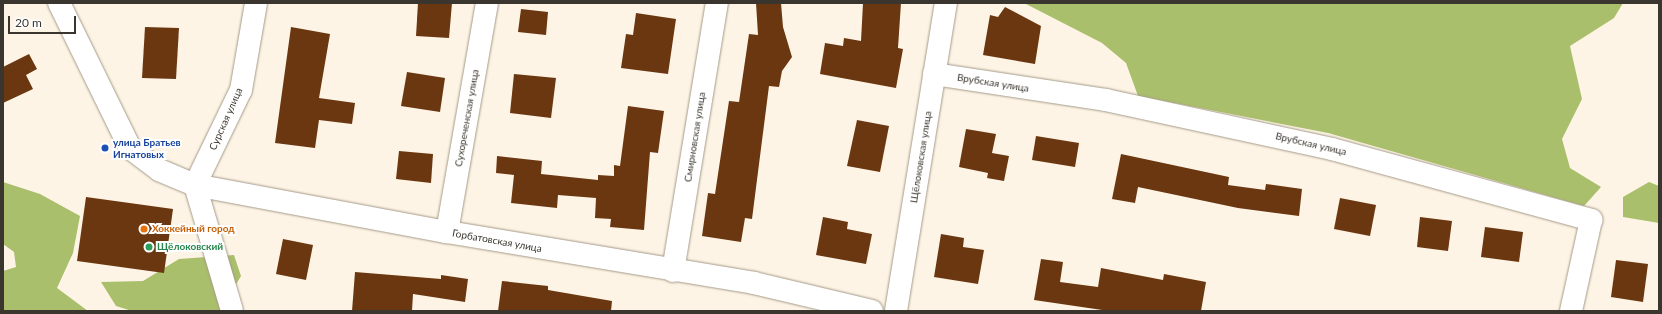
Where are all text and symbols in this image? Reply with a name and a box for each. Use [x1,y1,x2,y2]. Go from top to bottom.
scale bar [10,8,78,34]
text: 20 m [15,15,42,30]
street label: Сухореченская улица [453,68,481,168]
street label: Врубская улица [956,71,1030,95]
street label: Сурская улица [207,86,245,152]
street label: Смирновская улица [682,91,708,183]
street label: Щёлоковская улица [908,110,934,204]
street label: Врубская улица [1274,130,1348,158]
place label: улица Братьев Игнатовых [113,136,181,160]
marker: улица Братьев Игнатовых [100,143,110,153]
place label: Хоккейный город [152,223,235,235]
marker: Хоккейный город [139,224,149,234]
street label: Горбатовская улица [451,227,543,255]
place label: Щёлоковский [157,241,223,253]
marker: Щёлоковский [144,242,154,252]

